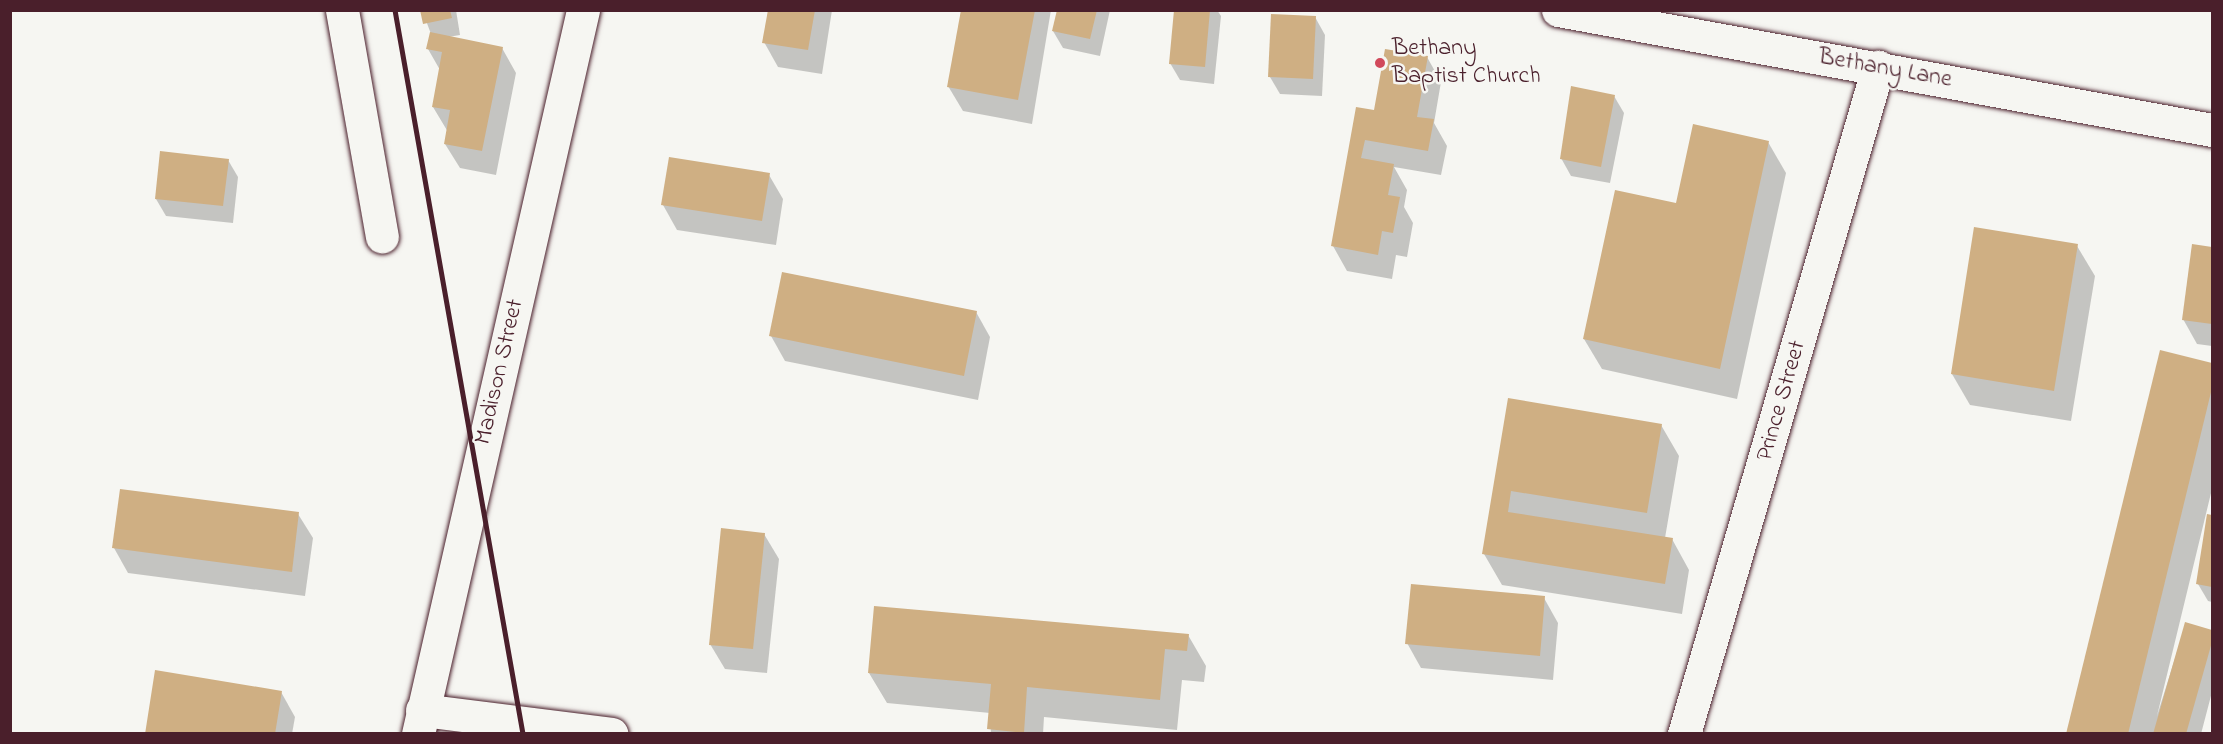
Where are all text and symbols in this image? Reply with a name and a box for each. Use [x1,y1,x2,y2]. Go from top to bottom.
place label: Bethany Baptist Church [1392,35,1541,91]
street label: Bethany Lane [1816,43,1954,95]
marker: Bethany Baptist Church [1373,56,1387,70]
street label: Madison Street [469,296,531,448]
street label: Prince Street [1751,337,1813,465]

